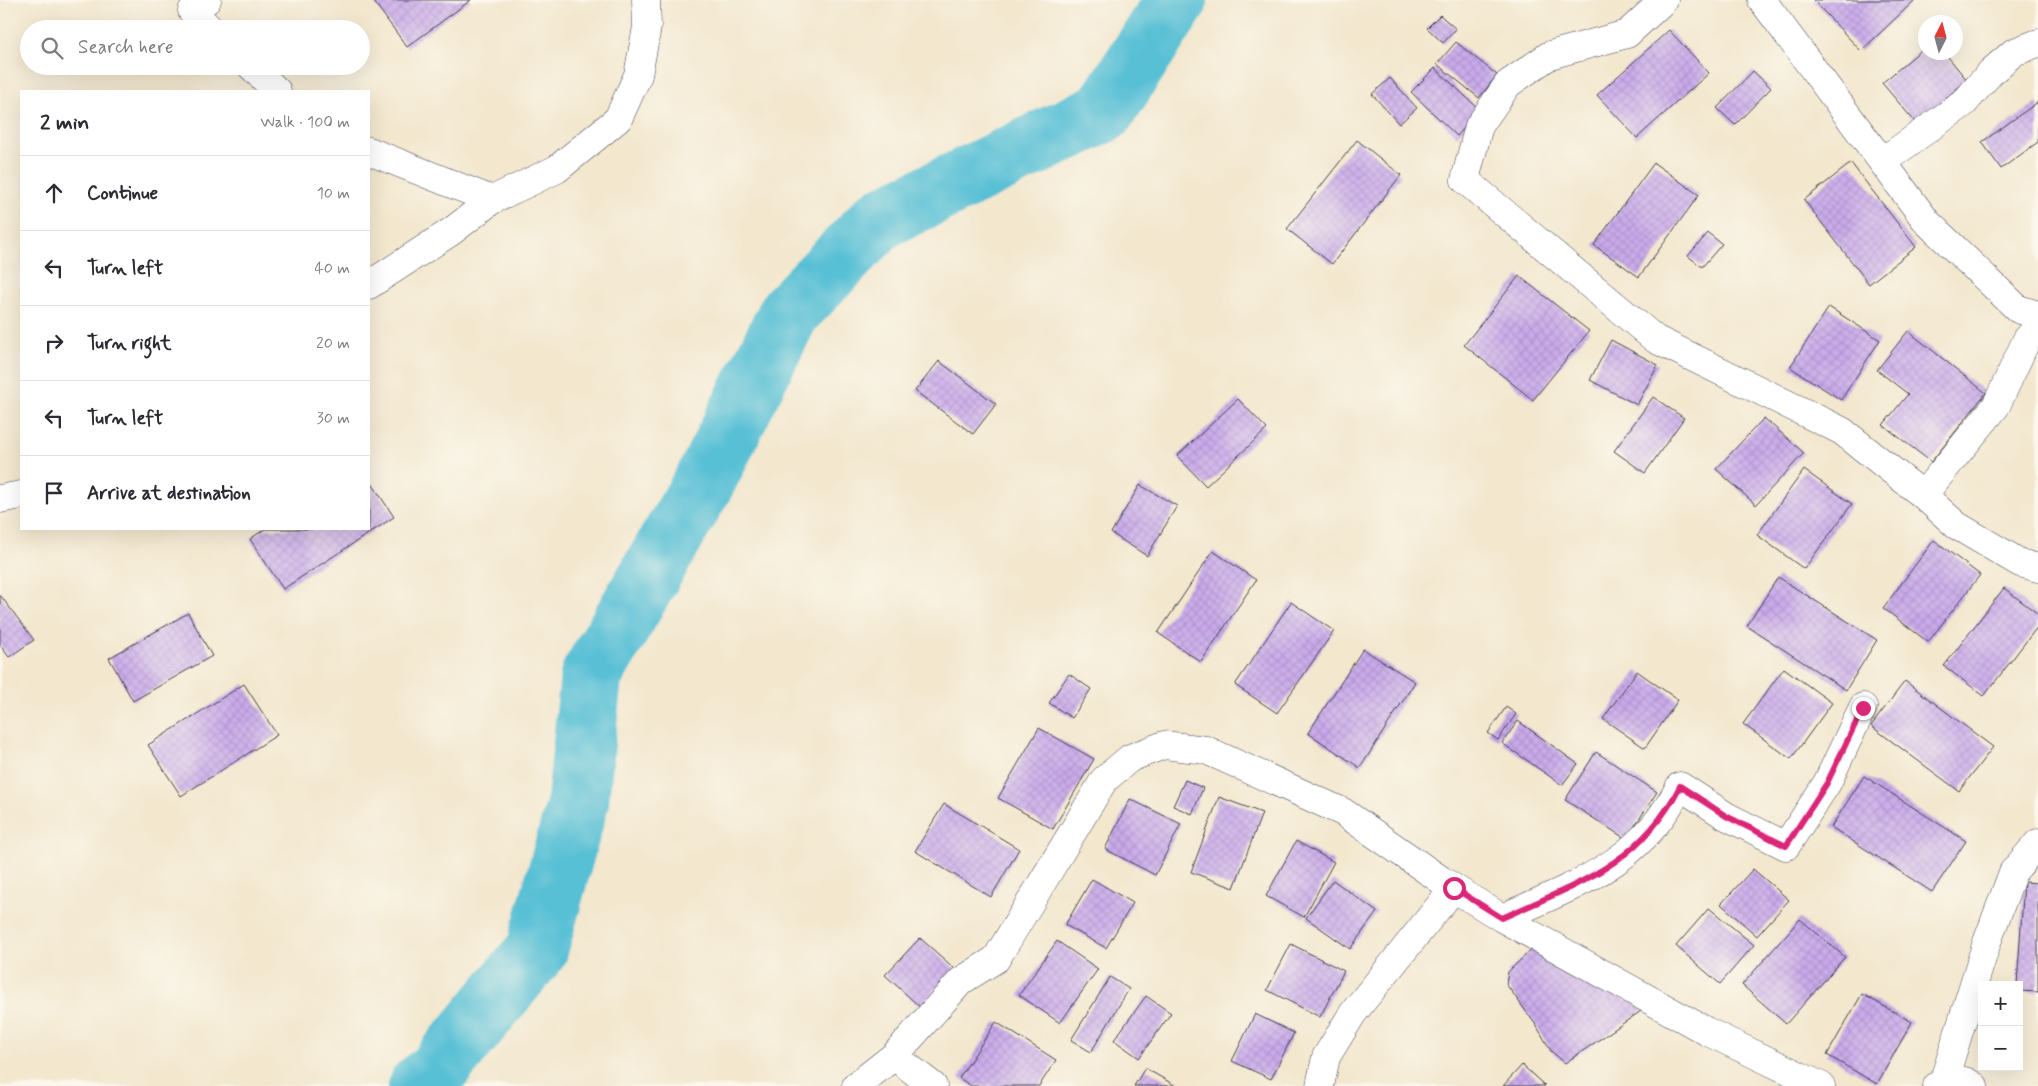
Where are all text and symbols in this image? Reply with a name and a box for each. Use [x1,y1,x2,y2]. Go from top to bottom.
north arrow [1918,15,1963,60]
search box [20,20,370,75]
icon: search [38,34,66,62]
text: Search here [78,35,174,60]
text: 2 min [40,109,89,137]
text: Walk · 100 m [260,112,350,133]
icon: ahead [40,179,68,207]
text: Continue [87,181,158,206]
text: 10 m [317,183,350,204]
icon: left [40,254,68,282]
text: Turn left [87,256,163,281]
text: 40 m [314,258,350,279]
icon: right [40,329,68,357]
text: Turn right [87,331,171,356]
text: 20 m [316,333,350,354]
icon: left [40,404,68,432]
text: Turn left [87,406,163,431]
text: 30 m [317,408,350,429]
icon: arrive [40,479,68,507]
text: Arrive at destination [87,481,251,506]
route end [1852,697,1875,720]
route start [1443,877,1466,900]
map controls [1978,981,2023,1071]
button: + [1978,981,2023,1026]
button: − [1978,1026,2023,1071]

